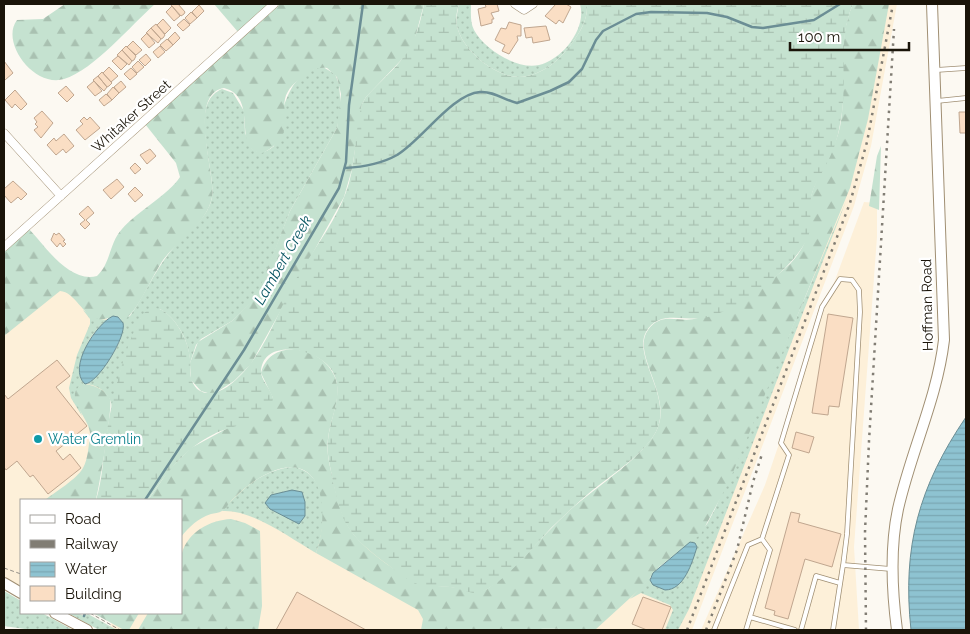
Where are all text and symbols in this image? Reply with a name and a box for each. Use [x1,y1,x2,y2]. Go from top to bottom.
scale bar [790,20,909,52]
text: 100 m [798,28,840,46]
street label: Whitaker Street [88,76,174,156]
water label: Lambert Creek [250,212,316,308]
street label: Hoffman Road [918,259,936,351]
place label: Water Gremlin [48,431,141,447]
marker: Water Gremlin [32,433,44,445]
legend [20,499,182,614]
text: Road [65,510,101,528]
text: Railway [65,535,118,553]
text: Water [65,560,108,578]
text: Building [65,585,122,603]

